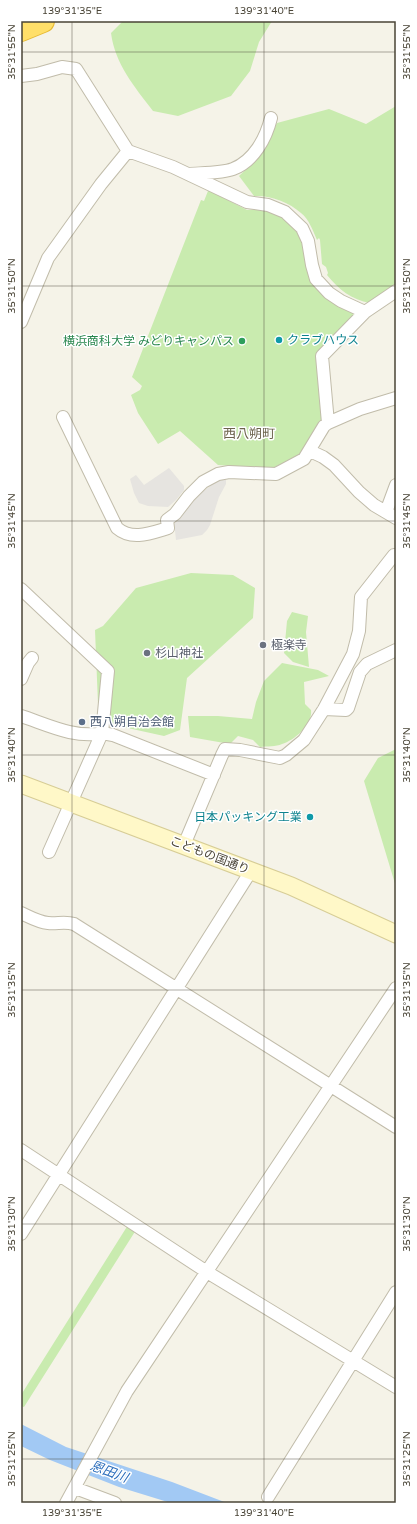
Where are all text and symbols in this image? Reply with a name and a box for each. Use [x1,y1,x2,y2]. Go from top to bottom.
text: 139°31'35"E [42,5,102,17]
text: 139°31'40"E [234,5,294,17]
text: 35°31'55"N [6,24,18,80]
text: 35°31'55"N [401,24,413,80]
text: 35°31'50"N [6,258,18,314]
text: 35°31'50"N [401,258,413,314]
place label: クラブハウス [287,333,359,347]
place label: 横浜商科大学 みどりキャンパス [63,334,234,348]
marker: クラブハウス [274,335,284,345]
marker: 横浜商科大学 みどりキャンパス [237,336,247,346]
district label: 西八朔町 [223,426,275,442]
text: 35°31'45"N [6,493,18,549]
text: 35°31'45"N [401,493,413,549]
place label: 極楽寺 [271,638,307,652]
marker: 極楽寺 [258,640,268,650]
place label: 杉山神社 [155,646,203,660]
marker: 杉山神社 [142,648,152,658]
place label: 西八朔自治会館 [90,715,174,729]
marker: 西八朔自治会館 [77,717,87,727]
text: 35°31'40"N [6,727,18,783]
text: 35°31'40"N [401,727,413,783]
place label: 日本パッキング工業 [194,810,302,824]
marker: 日本パッキング工業 [305,812,315,822]
street label: こどもの国通り [168,833,252,877]
text: 35°31'35"N [6,962,18,1018]
text: 35°31'35"N [401,962,413,1018]
text: 35°31'30"N [6,1196,18,1252]
text: 35°31'30"N [401,1196,413,1252]
text: 35°31'25"N [6,1431,18,1487]
text: 35°31'25"N [401,1431,413,1487]
water label: 恩田川 [88,1458,132,1487]
text: 139°31'35"E [42,1507,102,1519]
text: 139°31'40"E [234,1507,294,1519]

